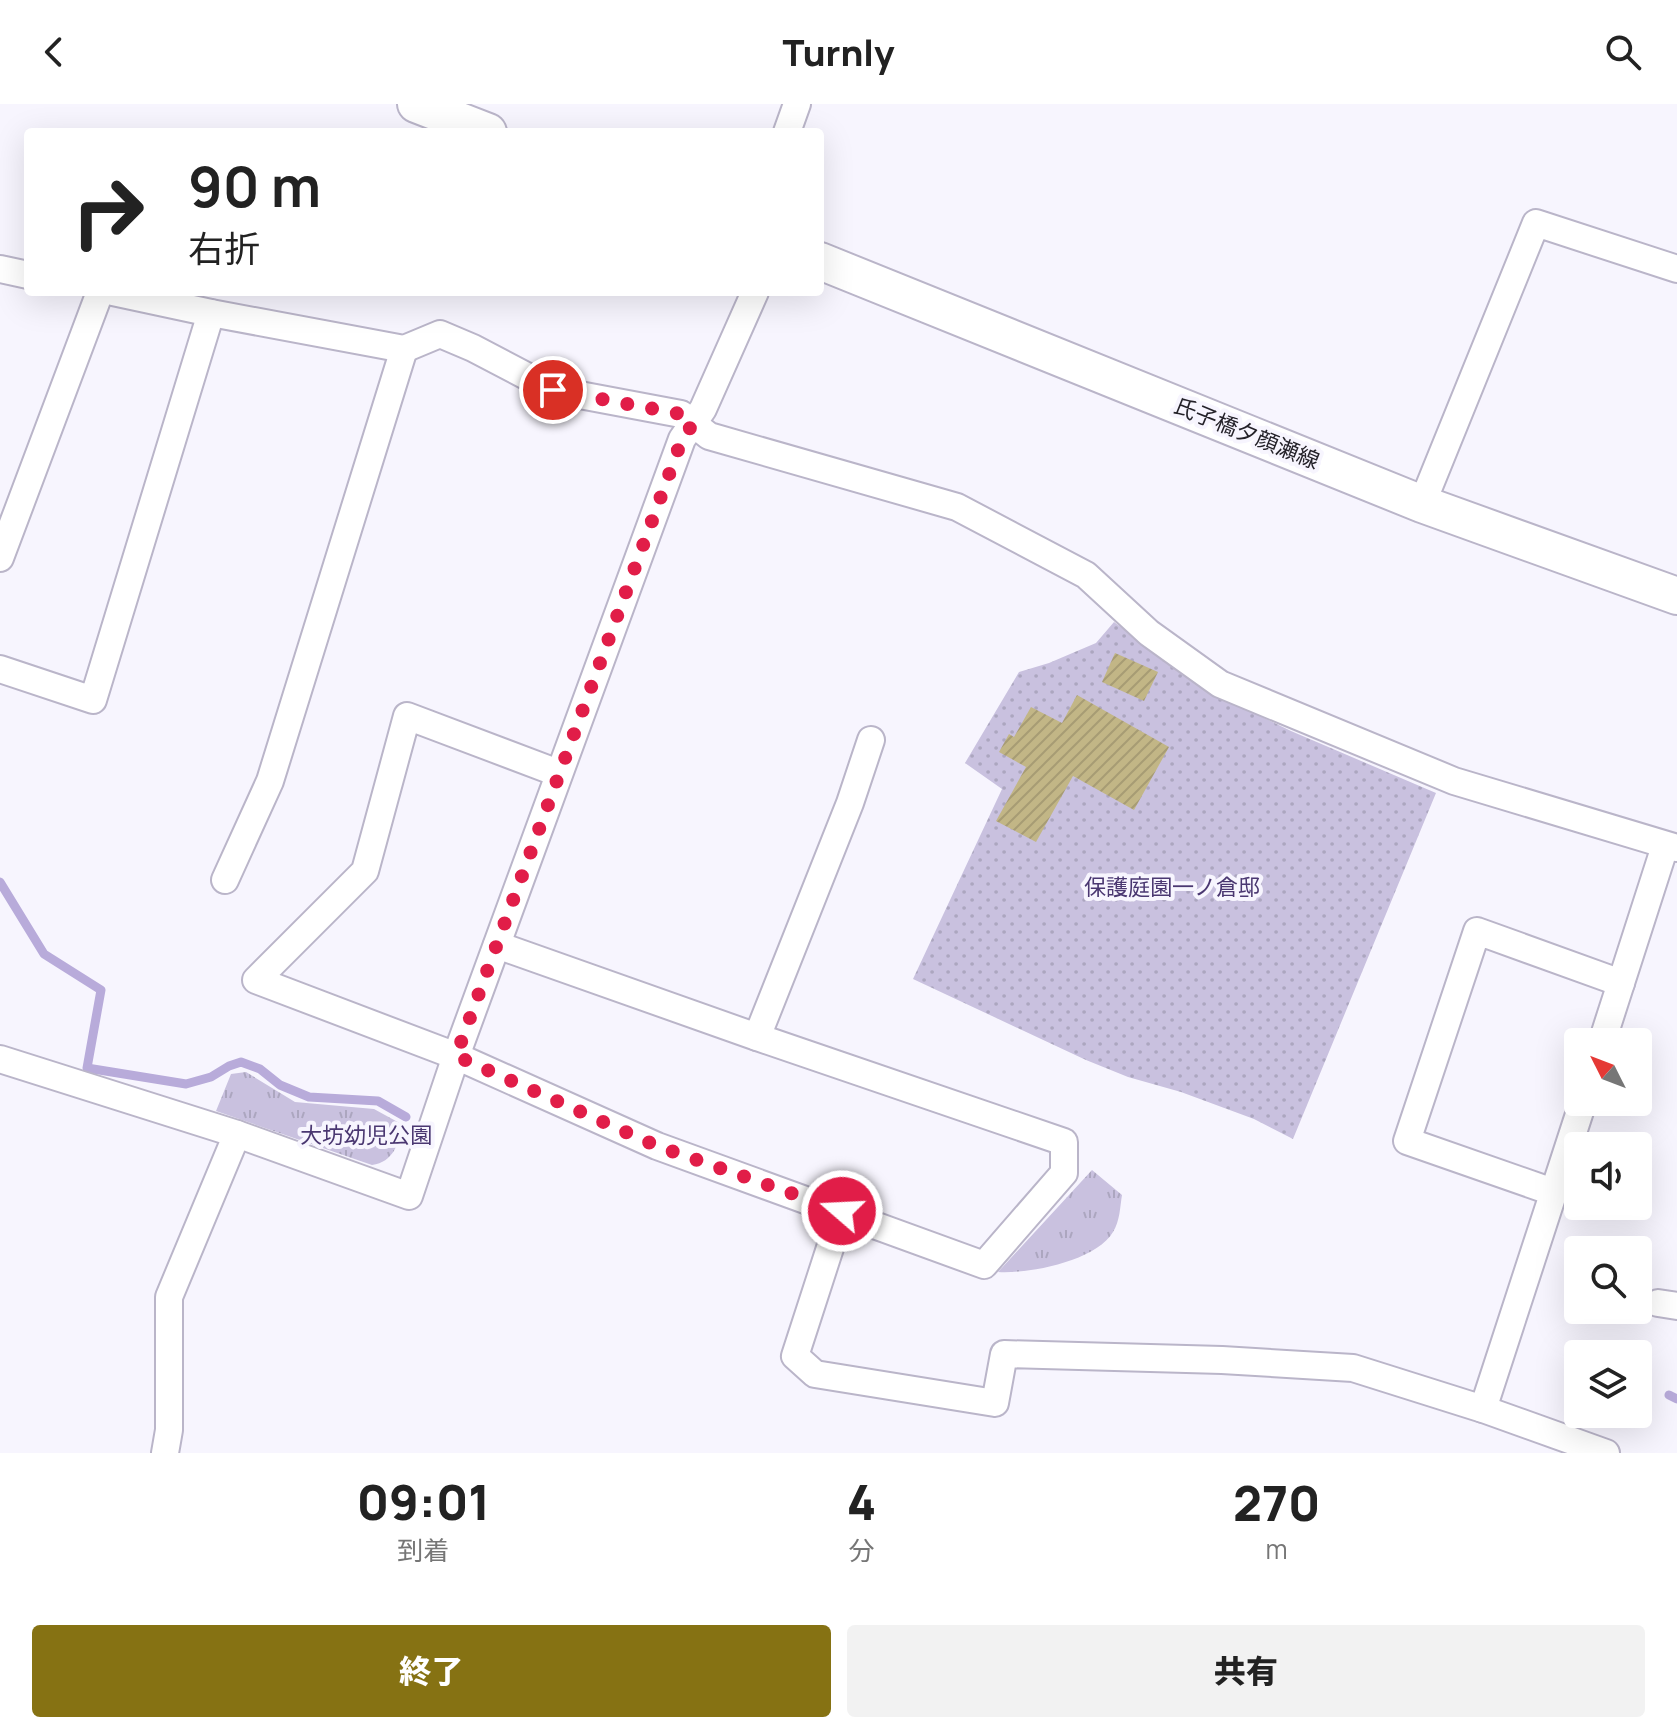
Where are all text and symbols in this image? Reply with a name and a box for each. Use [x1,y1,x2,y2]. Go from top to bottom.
text: Turnly [783,28,894,77]
icon: back [32,30,76,74]
icon: search [1601,30,1645,74]
text: 90 m [188,147,321,224]
icon: right [56,160,160,264]
text: 右折 [188,224,260,273]
pin [519,356,587,424]
icon: arrive [531,368,575,412]
street label: 氏子橋夕顔瀬線 [1170,390,1324,476]
park label: 保護庭園一ノ倉邸 [1084,872,1260,902]
north arrow [1564,1028,1652,1116]
map controls [1564,1028,1652,1428]
park label: 大坊幼児公園 [300,1120,432,1150]
button: sound [1564,1132,1652,1220]
position arrow [800,1169,884,1253]
button: search [1564,1236,1652,1324]
button: layers [1564,1340,1652,1428]
text: 09:01 [357,1469,490,1534]
text: 4 [847,1469,876,1534]
text: 270 [1233,1470,1320,1535]
text: m [1266,1531,1288,1567]
text: 到着 [397,1532,449,1568]
text: 分 [849,1532,875,1568]
button: 終了 [32,1625,831,1717]
button: 共有 [847,1625,1645,1717]

